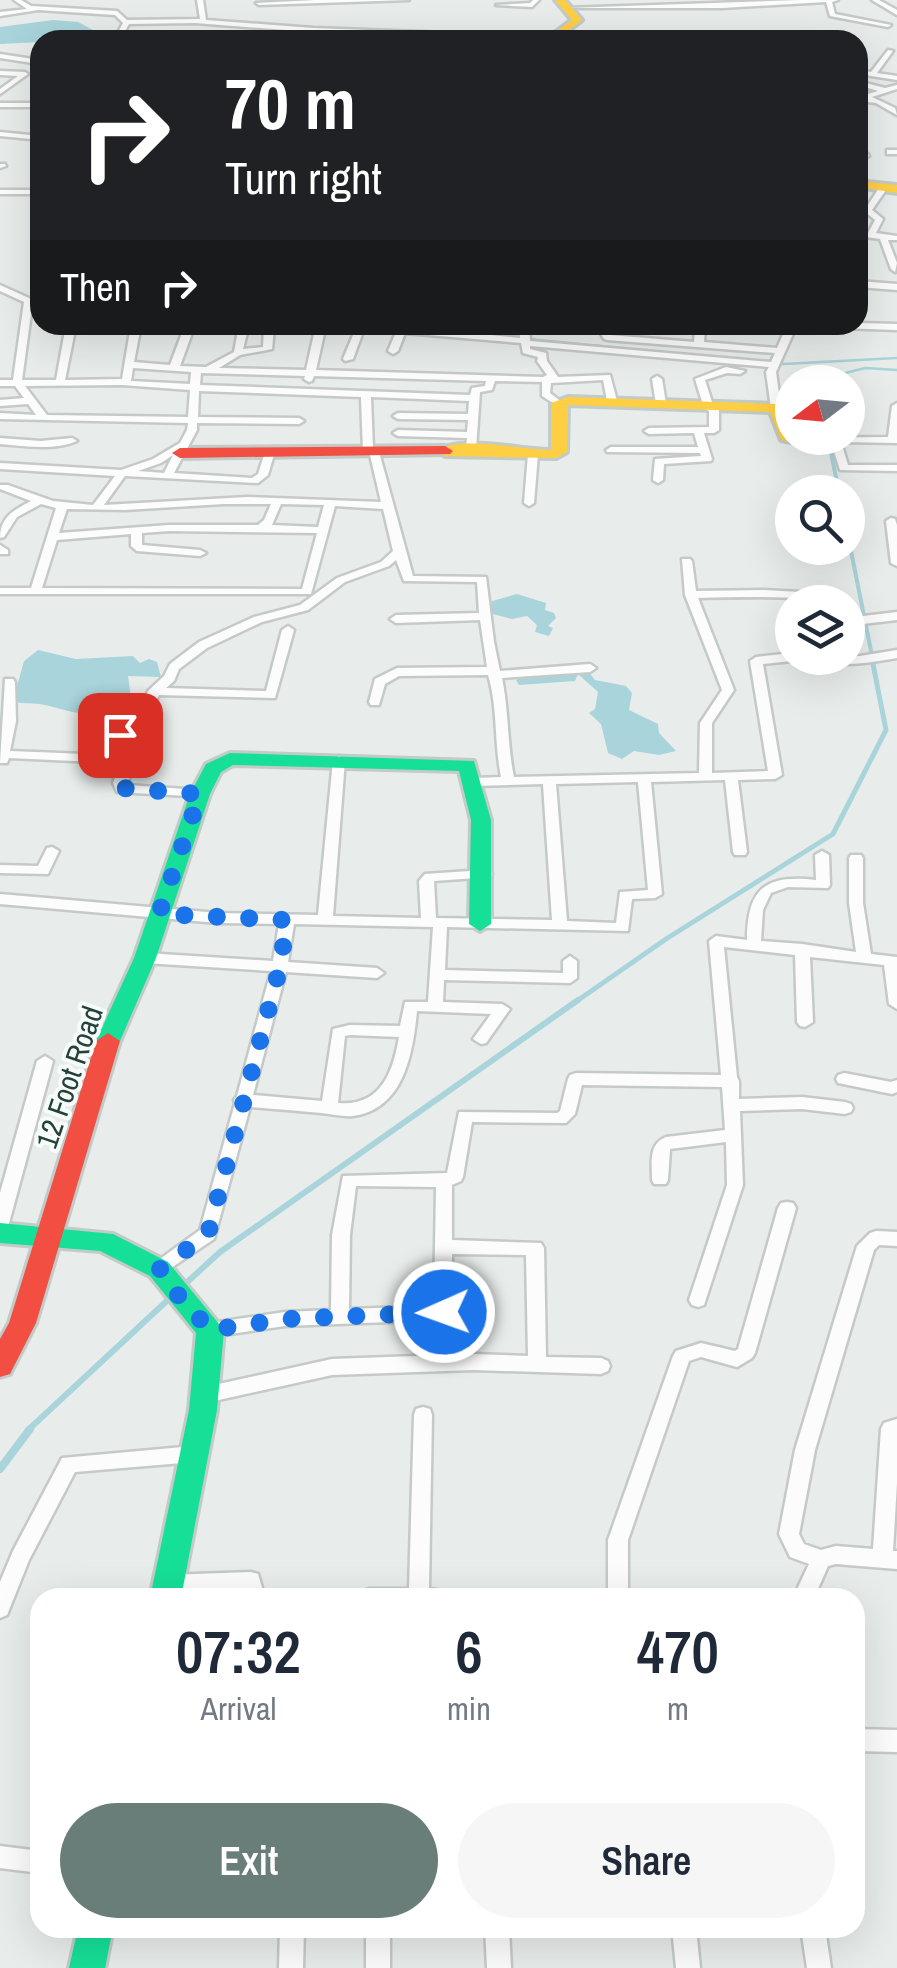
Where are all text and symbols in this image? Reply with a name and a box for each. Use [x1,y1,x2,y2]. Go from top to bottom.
text: 70 m [225,57,356,151]
icon: right [60,70,190,200]
text: Turn right [225,147,382,208]
icon: right [151,260,206,315]
text: Then [60,262,131,313]
north arrow [775,365,865,455]
map controls [775,365,865,675]
button: search [775,475,865,565]
button: layers [775,585,865,675]
pin [78,693,163,778]
icon: arrive [93,708,148,763]
street label: 12 Foot Road [26,1001,112,1153]
position arrow [392,1260,496,1364]
text: 07:32 [176,1611,301,1692]
text: 6 [455,1611,483,1692]
text: 470 [637,1611,719,1692]
text: Arrival [201,1687,276,1730]
text: min [447,1687,491,1730]
text: m [667,1687,689,1730]
button: Exit [60,1803,438,1918]
button: Share [458,1803,835,1918]

